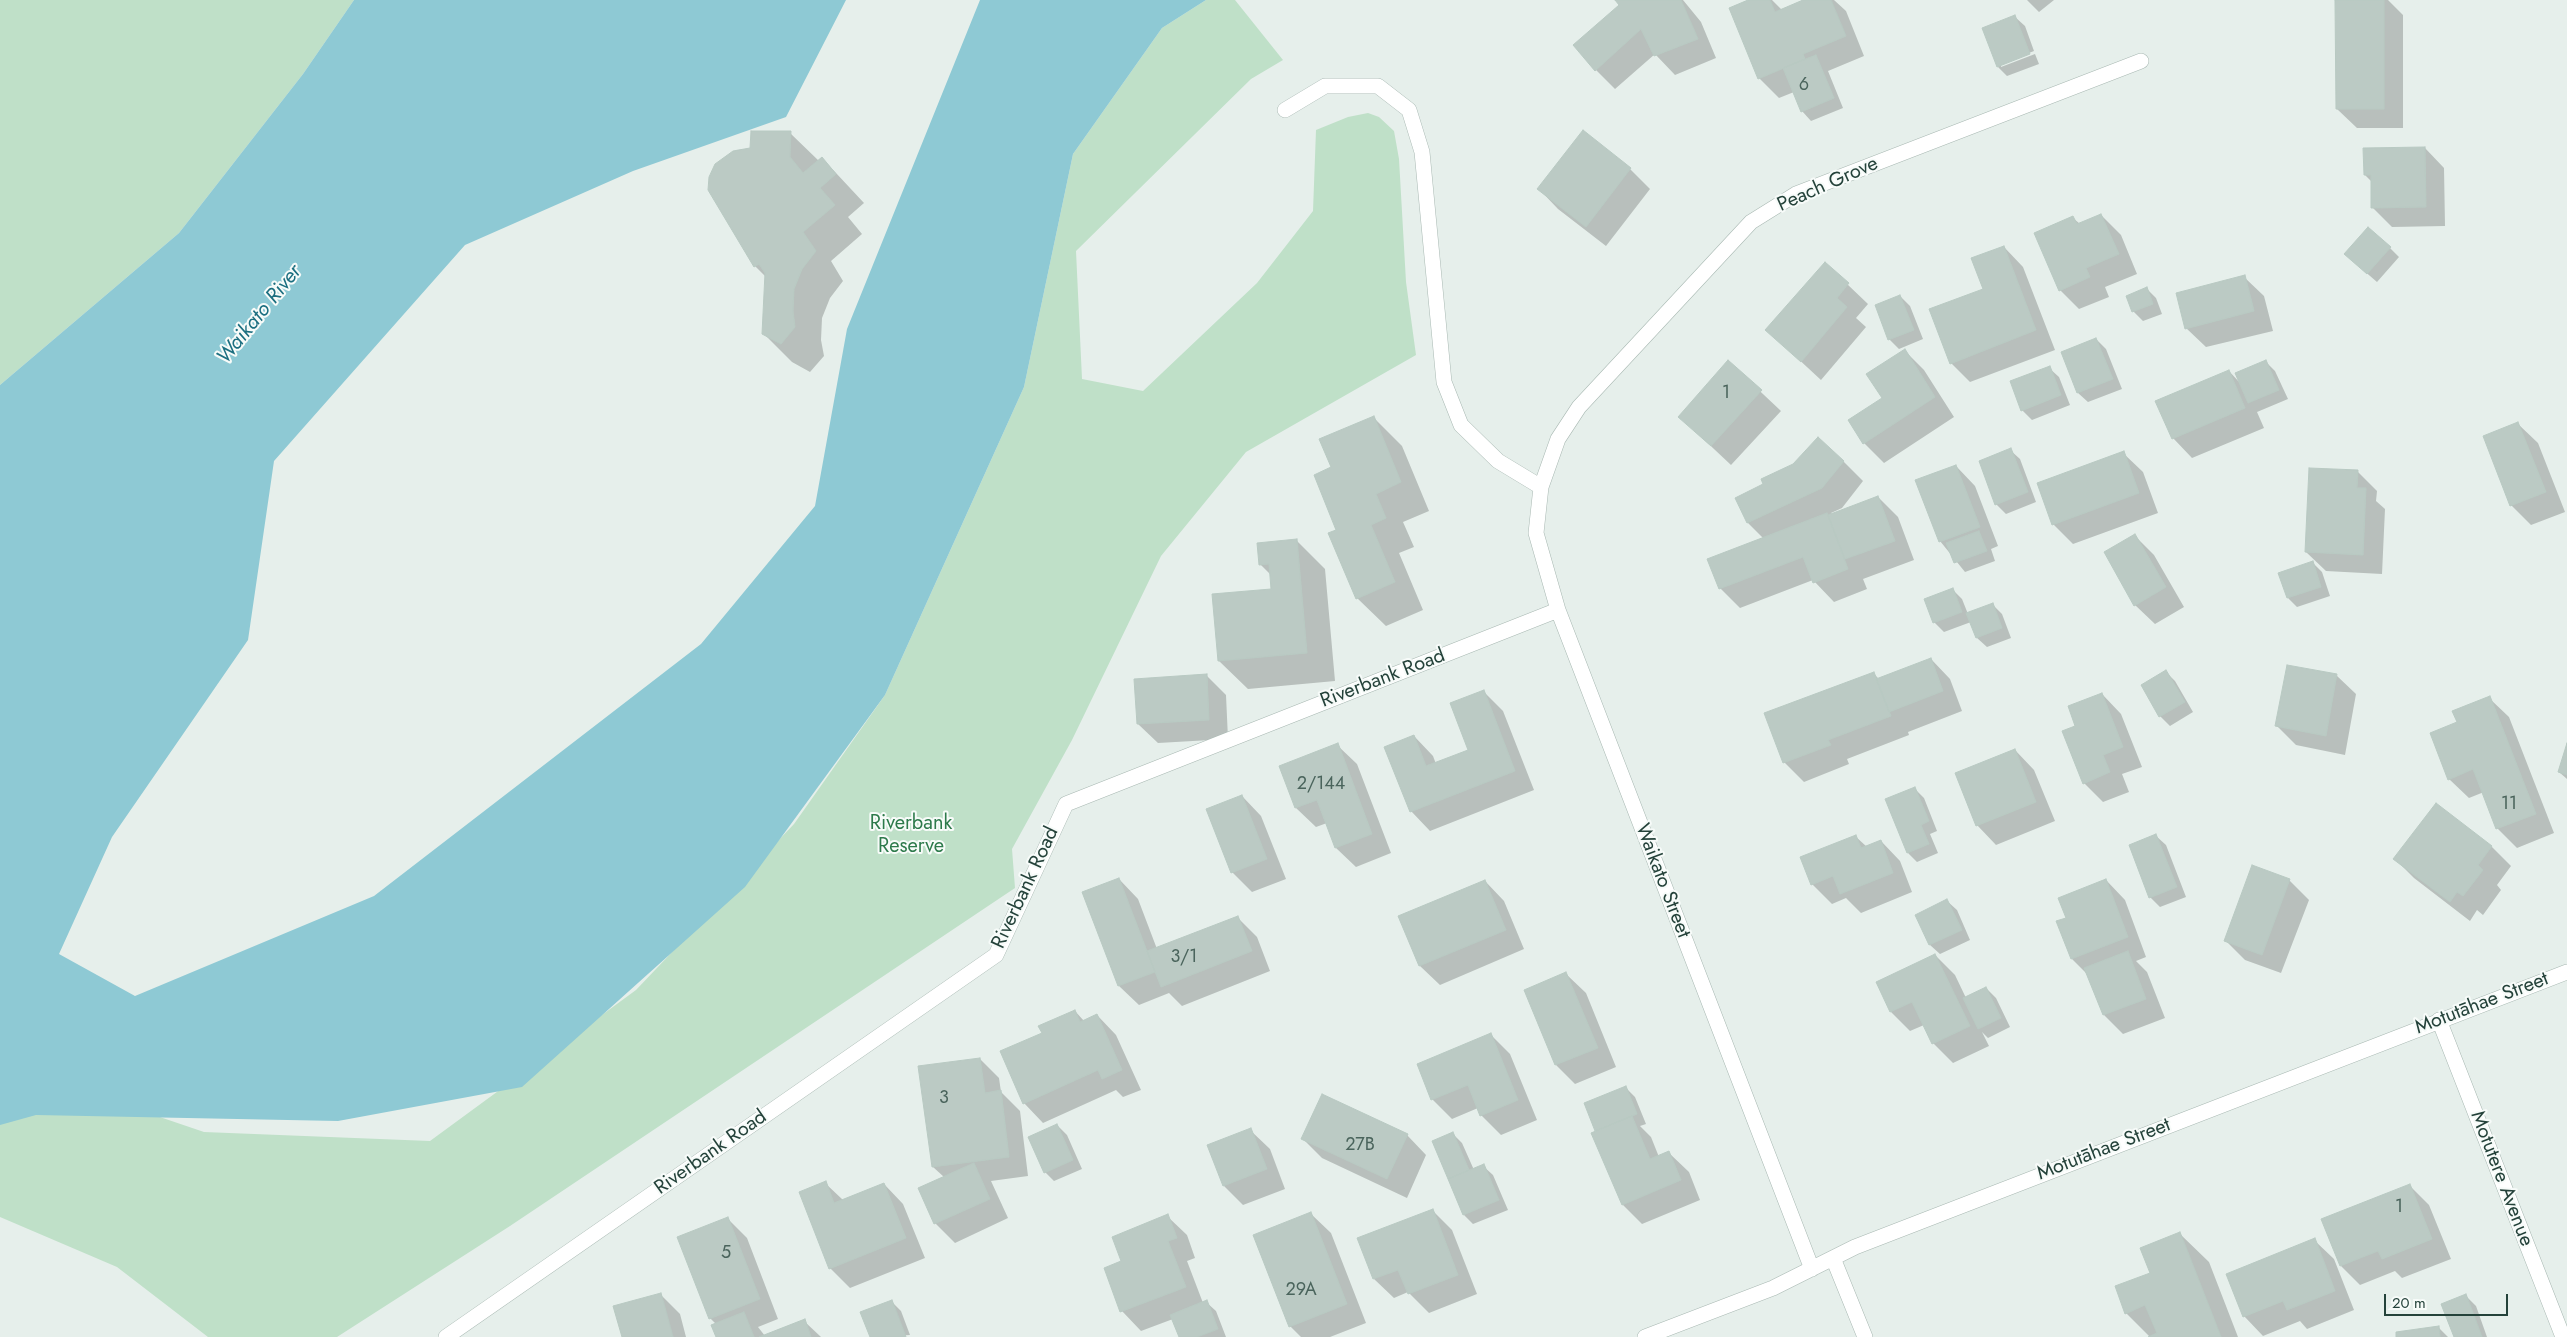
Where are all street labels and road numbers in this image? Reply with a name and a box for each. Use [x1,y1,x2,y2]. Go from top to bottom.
street label: Peach Grove [1774,152,1882,218]
street label: Riverbank Road [1317,644,1449,714]
street label: Waikato Street [1629,820,1695,942]
street label: Riverbank Road [987,823,1065,953]
street label: Motutāhae Street [2412,968,2552,1040]
street label: Riverbank Road [650,1105,772,1201]
street label: Motutere Avenue [2464,1108,2538,1250]
street label: Motutāhae Street [2034,1114,2174,1186]

